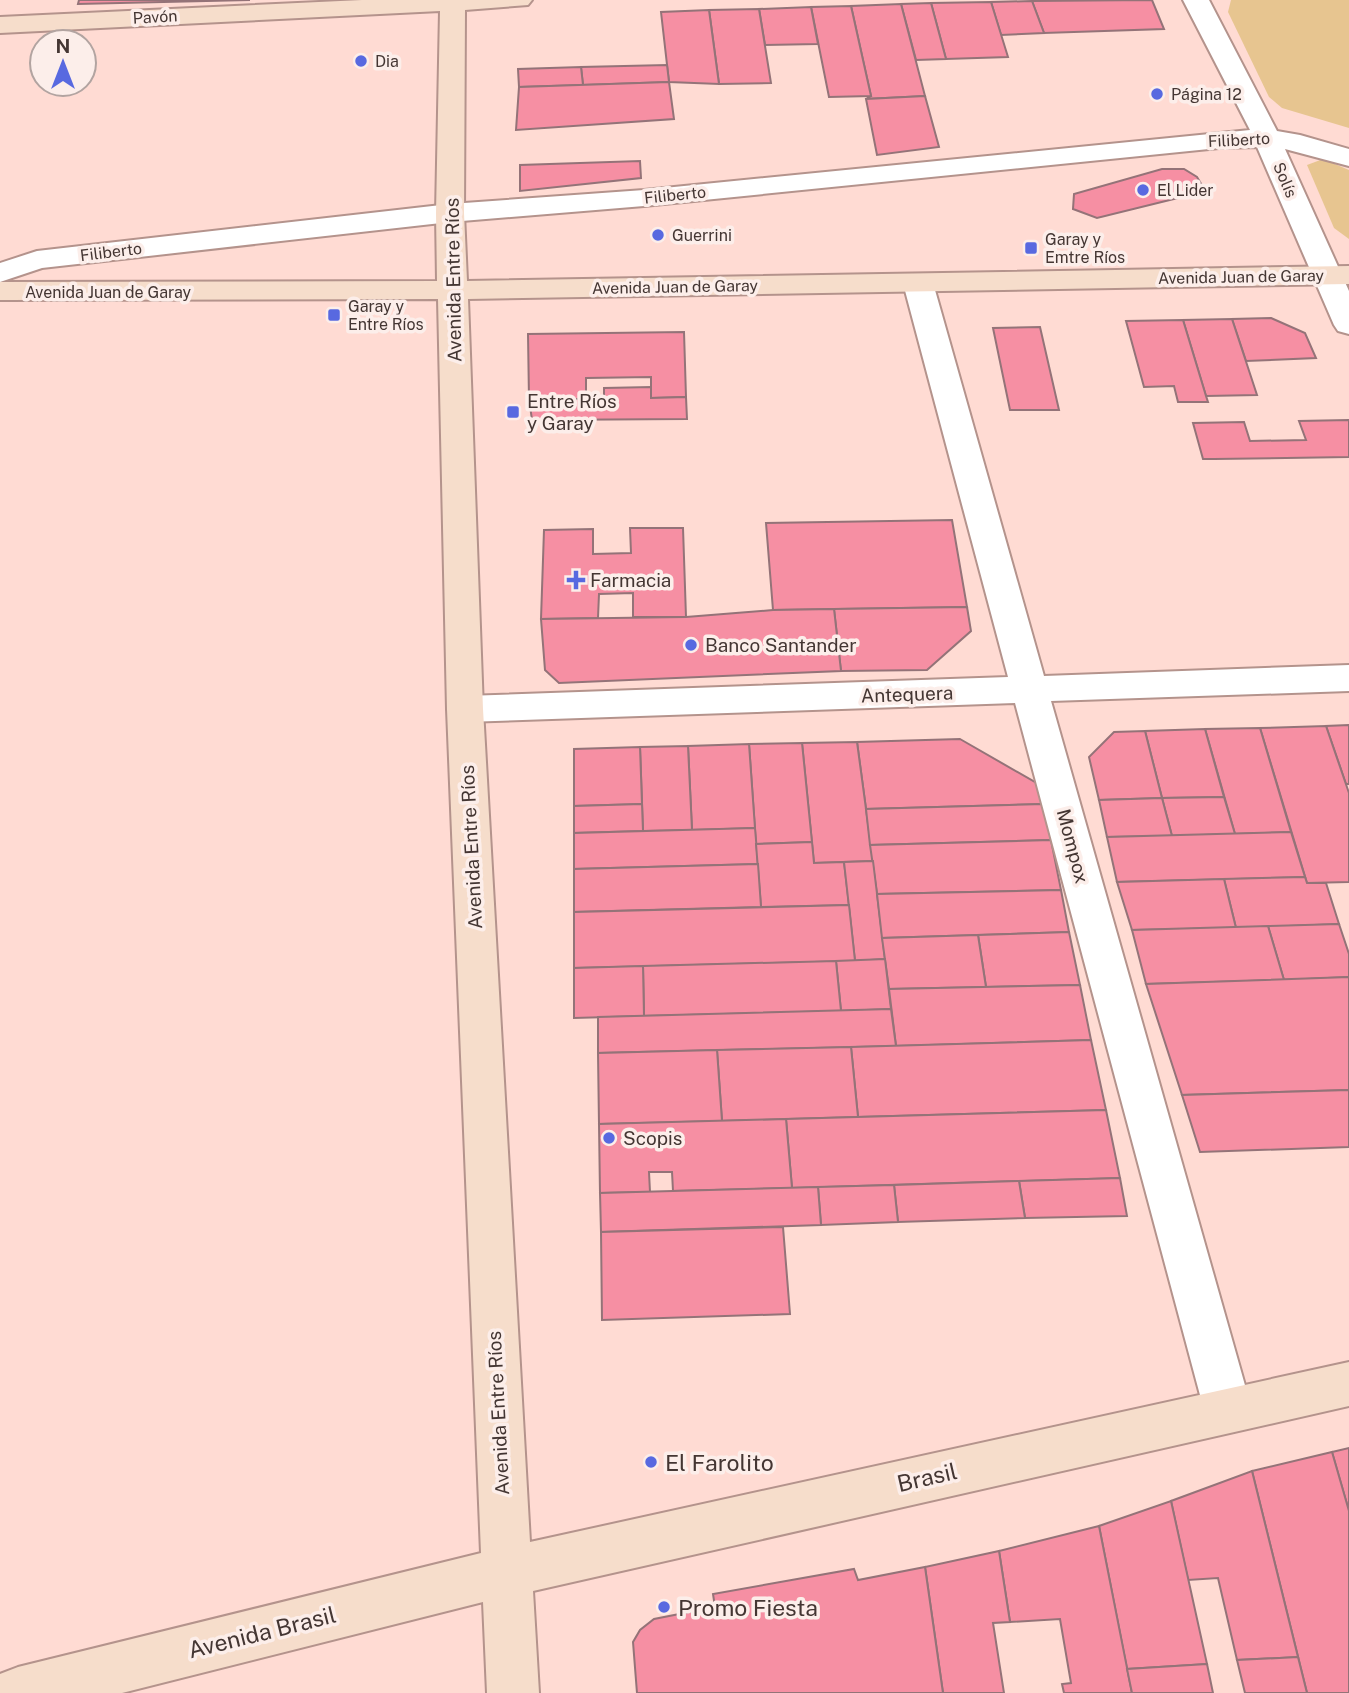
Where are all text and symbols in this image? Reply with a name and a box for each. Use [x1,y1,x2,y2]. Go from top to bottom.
street label: Pavón [132,6,178,28]
north arrow [28,28,98,98]
text: N [56,35,70,57]
place label: Dia [375,52,399,71]
marker: Dia [353,53,369,69]
place label: Página 12 [1171,85,1242,104]
marker: Página 12 [1149,86,1165,102]
street label: Filiberto [1207,129,1271,151]
street label: Solís [1269,159,1301,201]
place label: El Lider [1157,181,1214,200]
street label: Filiberto [643,182,707,208]
marker: El Lider [1135,182,1151,198]
street label: Avenida Entre Ríos [441,198,465,362]
place label: Guerrini [672,226,732,245]
marker: Guerrini [650,227,666,243]
place label: Garay y Emtre Ríos [1045,230,1125,267]
street label: Filiberto [79,239,143,265]
marker: Garay y Emtre Ríos [1023,240,1039,256]
street label: Avenida Juan de Garay [1158,266,1325,288]
street label: Avenida Juan de Garay [592,276,759,298]
street label: Avenida Juan de Garay [25,283,192,302]
place label: Garay y Entre Ríos [348,297,423,334]
marker: Garay y Entre Ríos [326,307,342,323]
place label: Entre Ríos y Garay [527,390,617,434]
marker: Entre Ríos y Garay [505,404,521,420]
place label: Farmacia [590,569,671,591]
marker: Farmacia [568,572,584,588]
place label: Banco Santander [705,634,857,656]
marker: Banco Santander [683,637,699,653]
street label: Antequera [860,681,954,707]
street label: Avenida Entre Ríos [456,764,486,930]
street label: Mompox [1053,806,1094,886]
place label: Scopis [623,1127,682,1149]
marker: Scopis [601,1130,617,1146]
street label: Avenida Entre Ríos [483,1330,513,1496]
place label: El Farolito [665,1449,774,1476]
marker: El Farolito [643,1454,659,1470]
street label: Brasil [894,1457,960,1497]
place label: Promo Fiesta [678,1594,818,1621]
marker: Promo Fiesta [656,1599,672,1615]
street label: Avenida Brasil [185,1601,339,1663]

